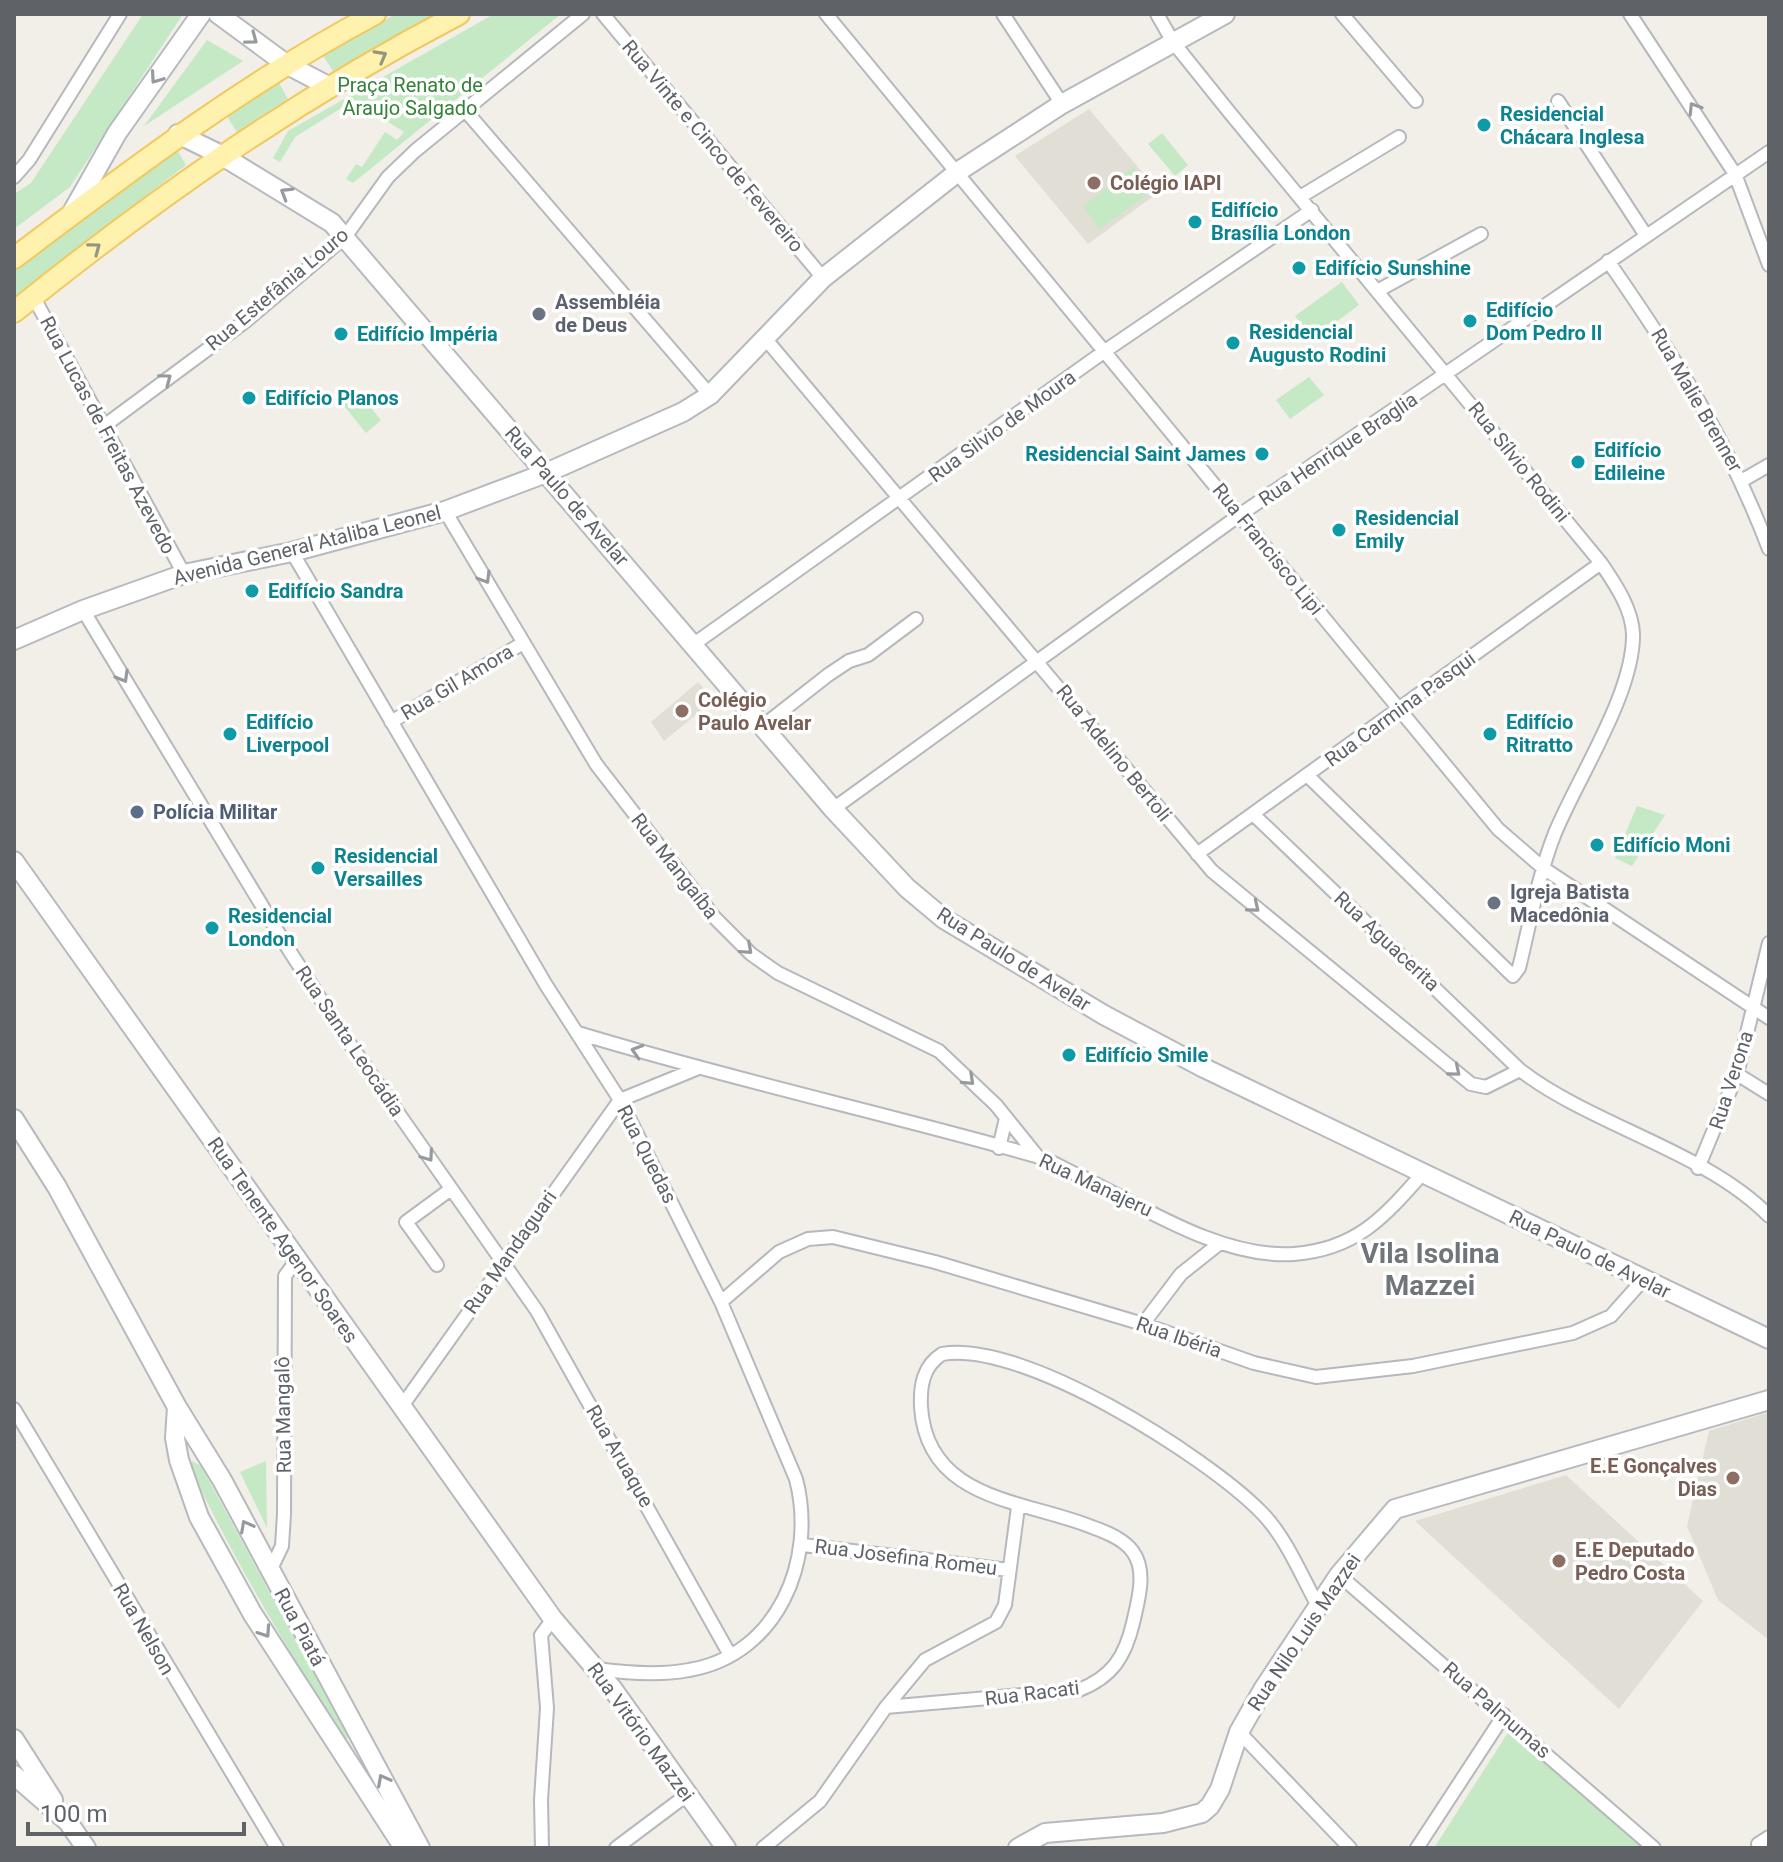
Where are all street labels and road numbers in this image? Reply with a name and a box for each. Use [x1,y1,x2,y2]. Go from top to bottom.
street label: Rua Vinte e Cinco de Fevereiro [617,35,809,257]
street label: Rua Estefânia Louro [201,222,353,356]
street label: Rua Lucas de Freitas Azevedo [35,312,181,558]
street label: Rua Malie Brenner [1646,324,1748,476]
street label: Rua Silvio de Moura [924,365,1080,487]
street label: Rua Henrique Braglia [1254,387,1422,511]
street label: Rua Sílvio Rodini [1463,397,1575,527]
street label: Rua Paulo de Avelar [500,421,634,571]
street label: Rua Francisco Lipi [1208,478,1328,620]
street label: Avenida General Ataliba Leonel [171,500,443,590]
street label: Rua Gil Amora [396,639,518,725]
street label: Rua Carmina Pasqui [1320,646,1480,772]
street label: Rua Adelino Bertoli [1051,680,1177,826]
street label: Rua Mangaíba [626,808,724,924]
street label: Rua Aguacerita [1329,886,1445,996]
street label: Rua Paulo de Avelar [933,902,1096,1016]
street label: Rua Santa Leocádia [291,961,409,1121]
street label: Rua Verona [1704,1028,1758,1132]
street label: Rua Quedas [612,1101,682,1207]
street label: Rua Tenente Agenor Soares [203,1132,363,1348]
street label: Rua Manajeru [1035,1148,1157,1222]
street label: Rua Mandaguari [458,1186,562,1318]
street label: Rua Paulo de Avelar [1505,1204,1675,1304]
street label: Rua Ibéria [1133,1311,1225,1363]
street label: Rua Mangalô [270,1356,296,1474]
street label: Rua Aruaque [581,1401,659,1511]
street label: Rua Josefina Romeu [814,1534,998,1580]
street label: Rua Nilo Luis Mazzei [1242,1549,1366,1715]
street label: Rua Nelson [108,1579,180,1679]
street label: Rua Piatá [269,1584,331,1670]
street label: Rua Palmumas [1438,1657,1556,1763]
street label: Rua Vitório Mazzei [582,1658,700,1806]
street label: Rua Racati [983,1675,1081,1711]

